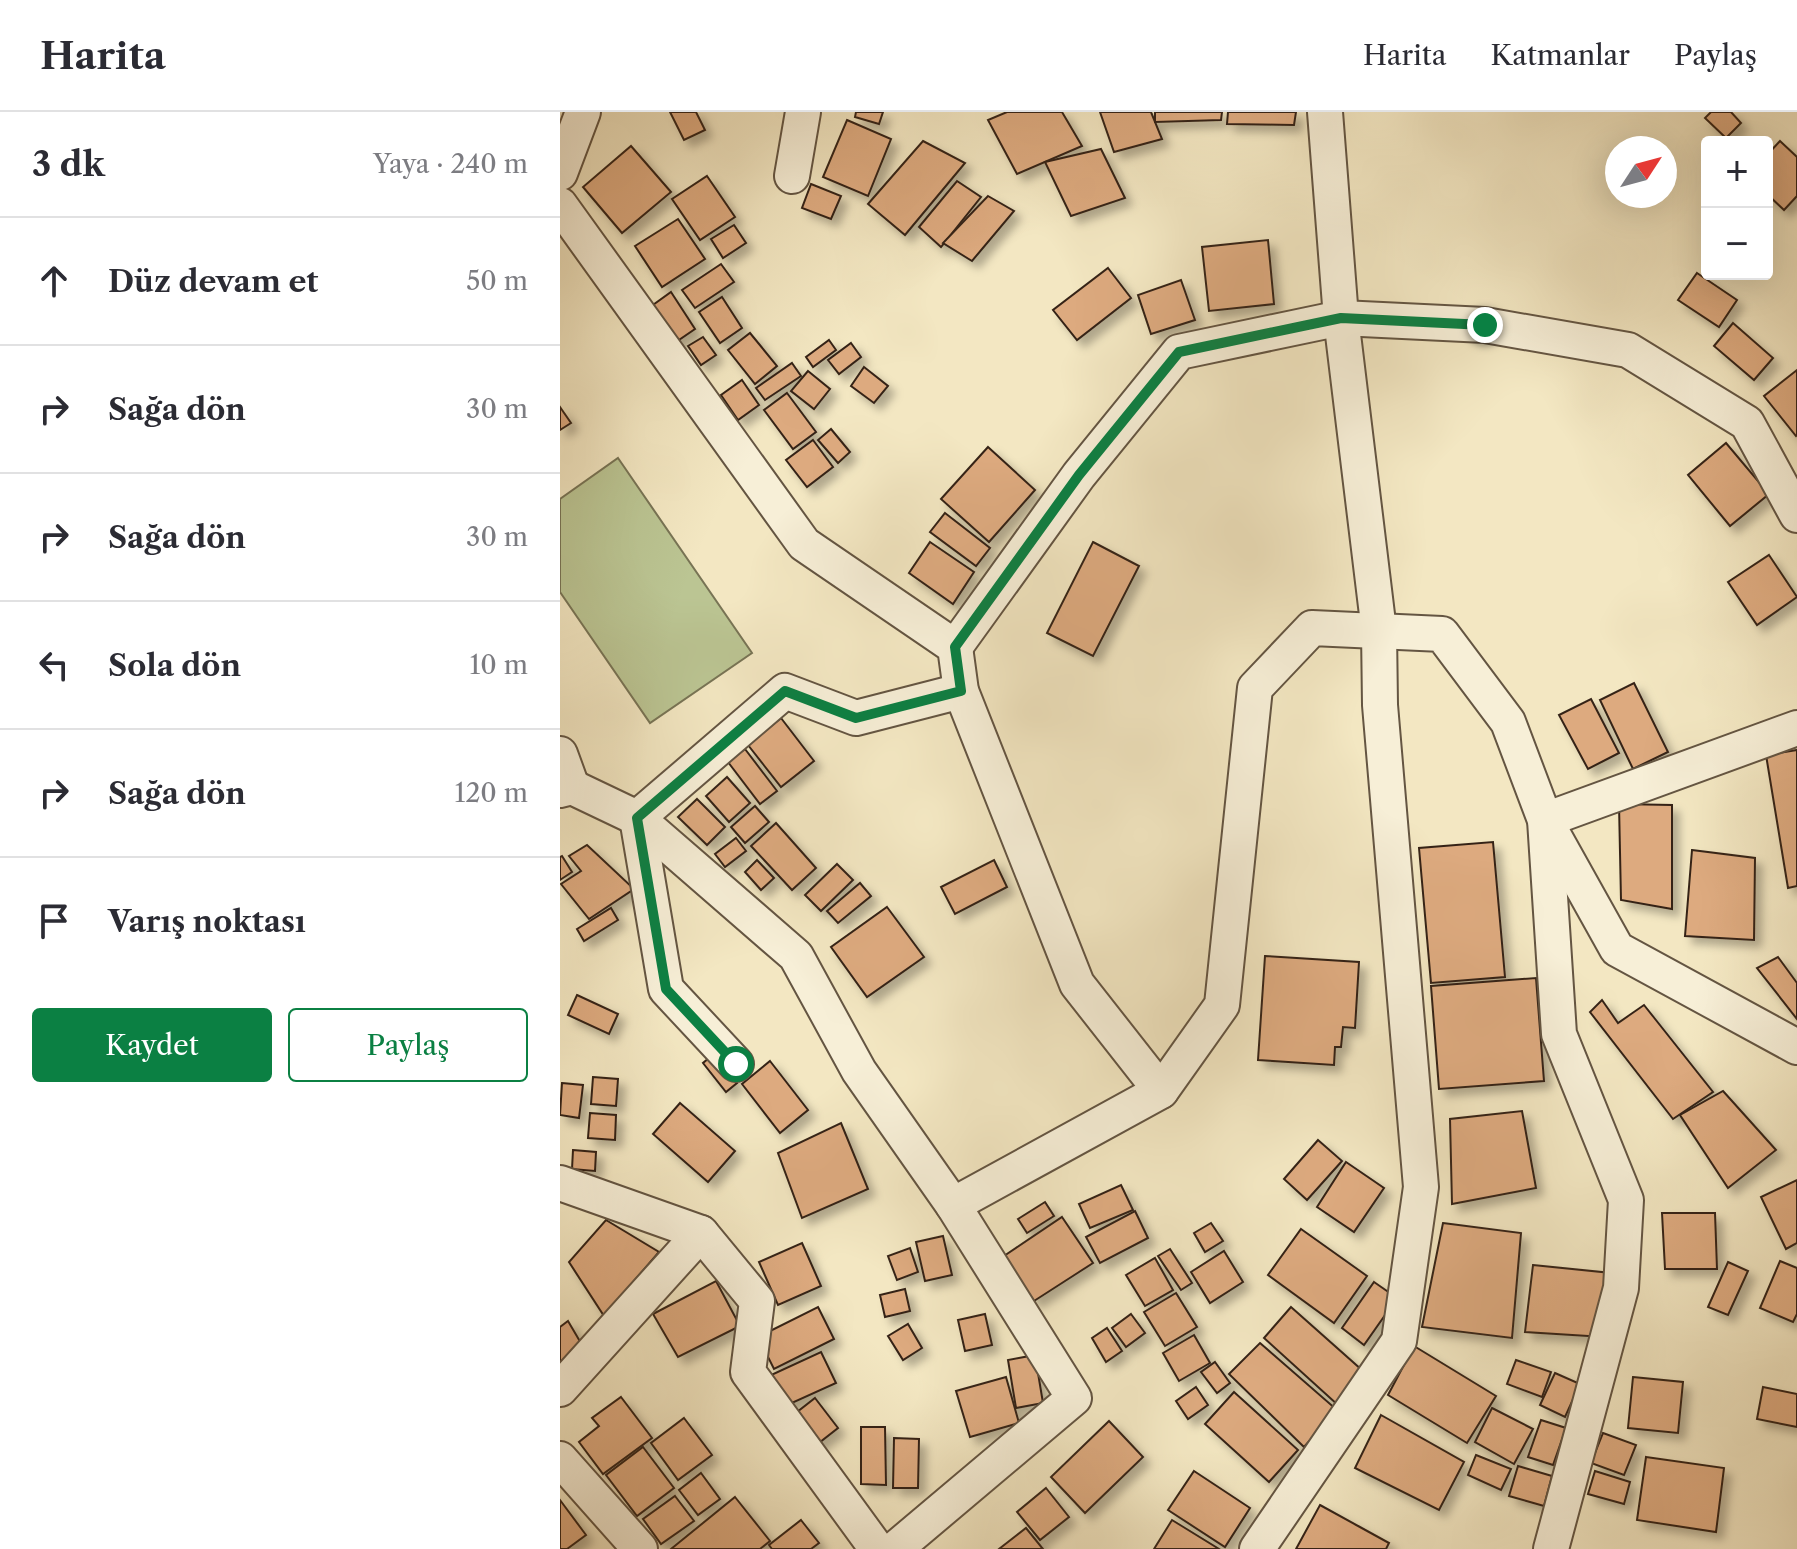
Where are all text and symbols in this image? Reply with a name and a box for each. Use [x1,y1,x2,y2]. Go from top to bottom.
text: Harita [40,32,166,79]
text: Harita [1363,38,1446,72]
text: Katmanlar [1490,38,1630,72]
text: Paylaş [1674,38,1757,72]
north arrow [1605,136,1677,208]
map controls [1701,136,1773,280]
button: + [1701,136,1773,208]
text: 3 dk [32,143,105,185]
text: Yaya · 240 m [373,148,528,180]
button: − [1701,208,1773,280]
icon: ahead [32,259,76,303]
text: Düz devam et [108,263,318,300]
text: 50 m [466,265,528,297]
route end [1467,307,1503,343]
icon: right [32,387,76,431]
text: Sağa dön [108,391,246,428]
text: 30 m [466,393,528,425]
icon: right [32,515,76,559]
text: Sağa dön [108,519,246,556]
text: 30 m [466,521,528,553]
icon: left [32,643,76,687]
text: Sola dön [108,647,241,684]
text: 10 m [469,649,528,681]
icon: right [32,771,76,815]
text: Sağa dön [108,775,246,812]
text: 120 m [454,777,528,809]
icon: arrive [32,899,76,943]
text: Varış noktası [108,903,306,940]
button: Kaydet [32,1008,272,1082]
button: Paylaş [288,1008,528,1082]
route start [718,1046,754,1082]

